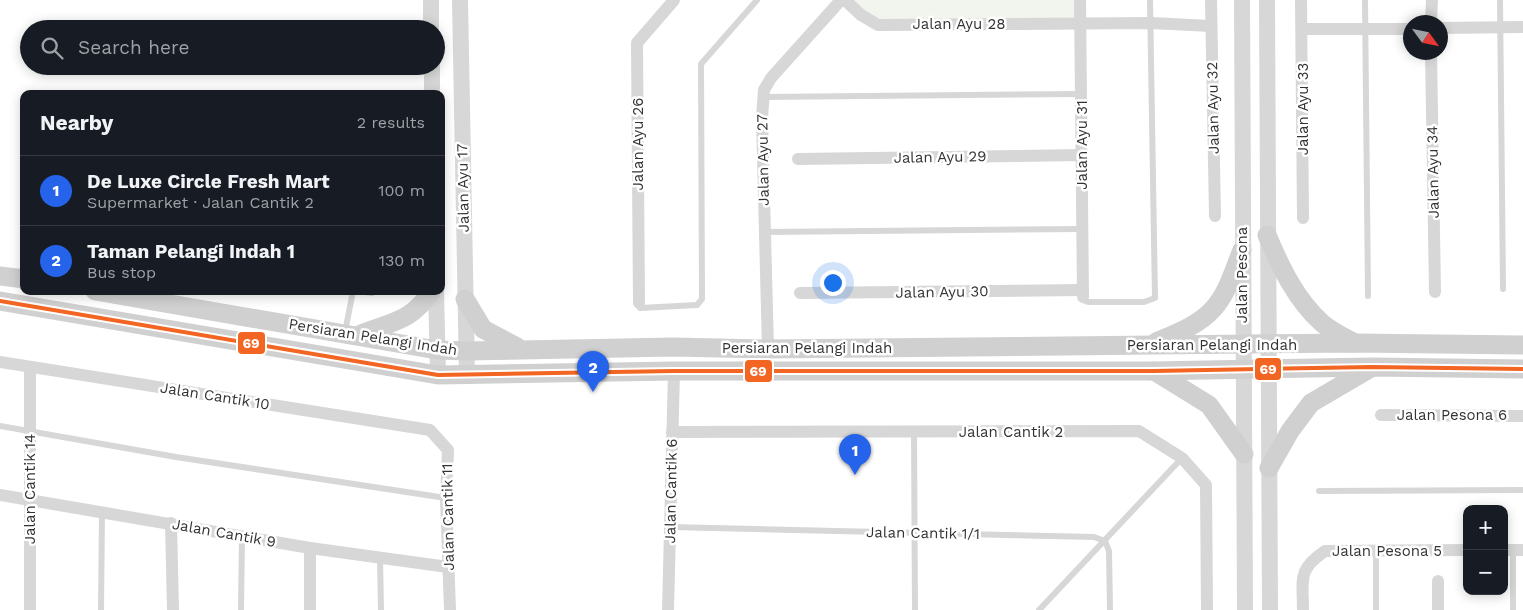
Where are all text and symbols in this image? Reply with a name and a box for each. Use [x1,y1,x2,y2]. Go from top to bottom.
street label: Jalan Ayu 28 [913,15,1005,33]
north arrow [1403,15,1448,60]
search box [20,20,445,75]
icon: search [38,34,66,62]
text: Search here [78,36,189,59]
street label: Jalan Ayu 32 [1203,62,1223,154]
street label: Jalan Ayu 33 [1294,63,1312,155]
street label: Jalan Ayu 26 [629,98,647,190]
street label: Jalan Ayu 31 [1073,100,1091,190]
text: Nearby [40,110,113,135]
text: 2 results [357,113,425,132]
street label: Jalan Ayu 27 [753,114,773,206]
street label: Jalan Ayu 34 [1423,125,1443,219]
street label: Jalan Ayu 17 [453,143,473,233]
street label: Jalan Ayu 29 [893,147,987,167]
text: De Luxe Circle Fresh Mart [87,170,329,193]
text: 1 [53,181,59,200]
text: 100 m [378,181,425,200]
text: Supermarket · Jalan Cantik 2 [87,193,314,212]
street label: Jalan Pesona [1233,226,1251,323]
text: Taman Pelangi Indah 1 [87,240,295,263]
text: 2 [51,251,61,270]
text: 130 m [379,251,425,270]
text: Bus stop [87,263,156,282]
your location [820,270,846,296]
street label: Jalan Ayu 30 [895,282,989,302]
street label: Persiaran Pelangi Indah [287,315,459,359]
line badge: 69 [237,331,266,355]
text: 69 [242,335,260,351]
street label: Persiaran Pelangi Indah [1127,336,1297,354]
street label: Persiaran Pelangi Indah [722,339,892,357]
pin: 2 [577,351,609,392]
line badge: 69 [1254,357,1282,381]
line badge: 69 [744,359,773,383]
text: 69 [1259,361,1277,377]
text: 69 [749,363,767,379]
street label: Jalan Cantik 10 [159,378,271,414]
street label: Jalan Pesona 6 [1397,406,1507,424]
street label: Jalan Cantik 2 [959,423,1063,441]
street label: Jalan Cantik 14 [21,434,39,544]
pin: 1 [839,434,871,475]
street label: Jalan Cantik 6 [661,438,681,544]
street label: Jalan Cantik 11 [438,463,458,571]
map controls [1463,505,1508,595]
button: + [1463,505,1508,550]
street label: Jalan Cantik 9 [171,515,277,551]
street label: Jalan Cantik 1/1 [866,523,980,543]
street label: Jalan Pesona 5 [1332,542,1442,560]
button: − [1463,550,1508,595]

